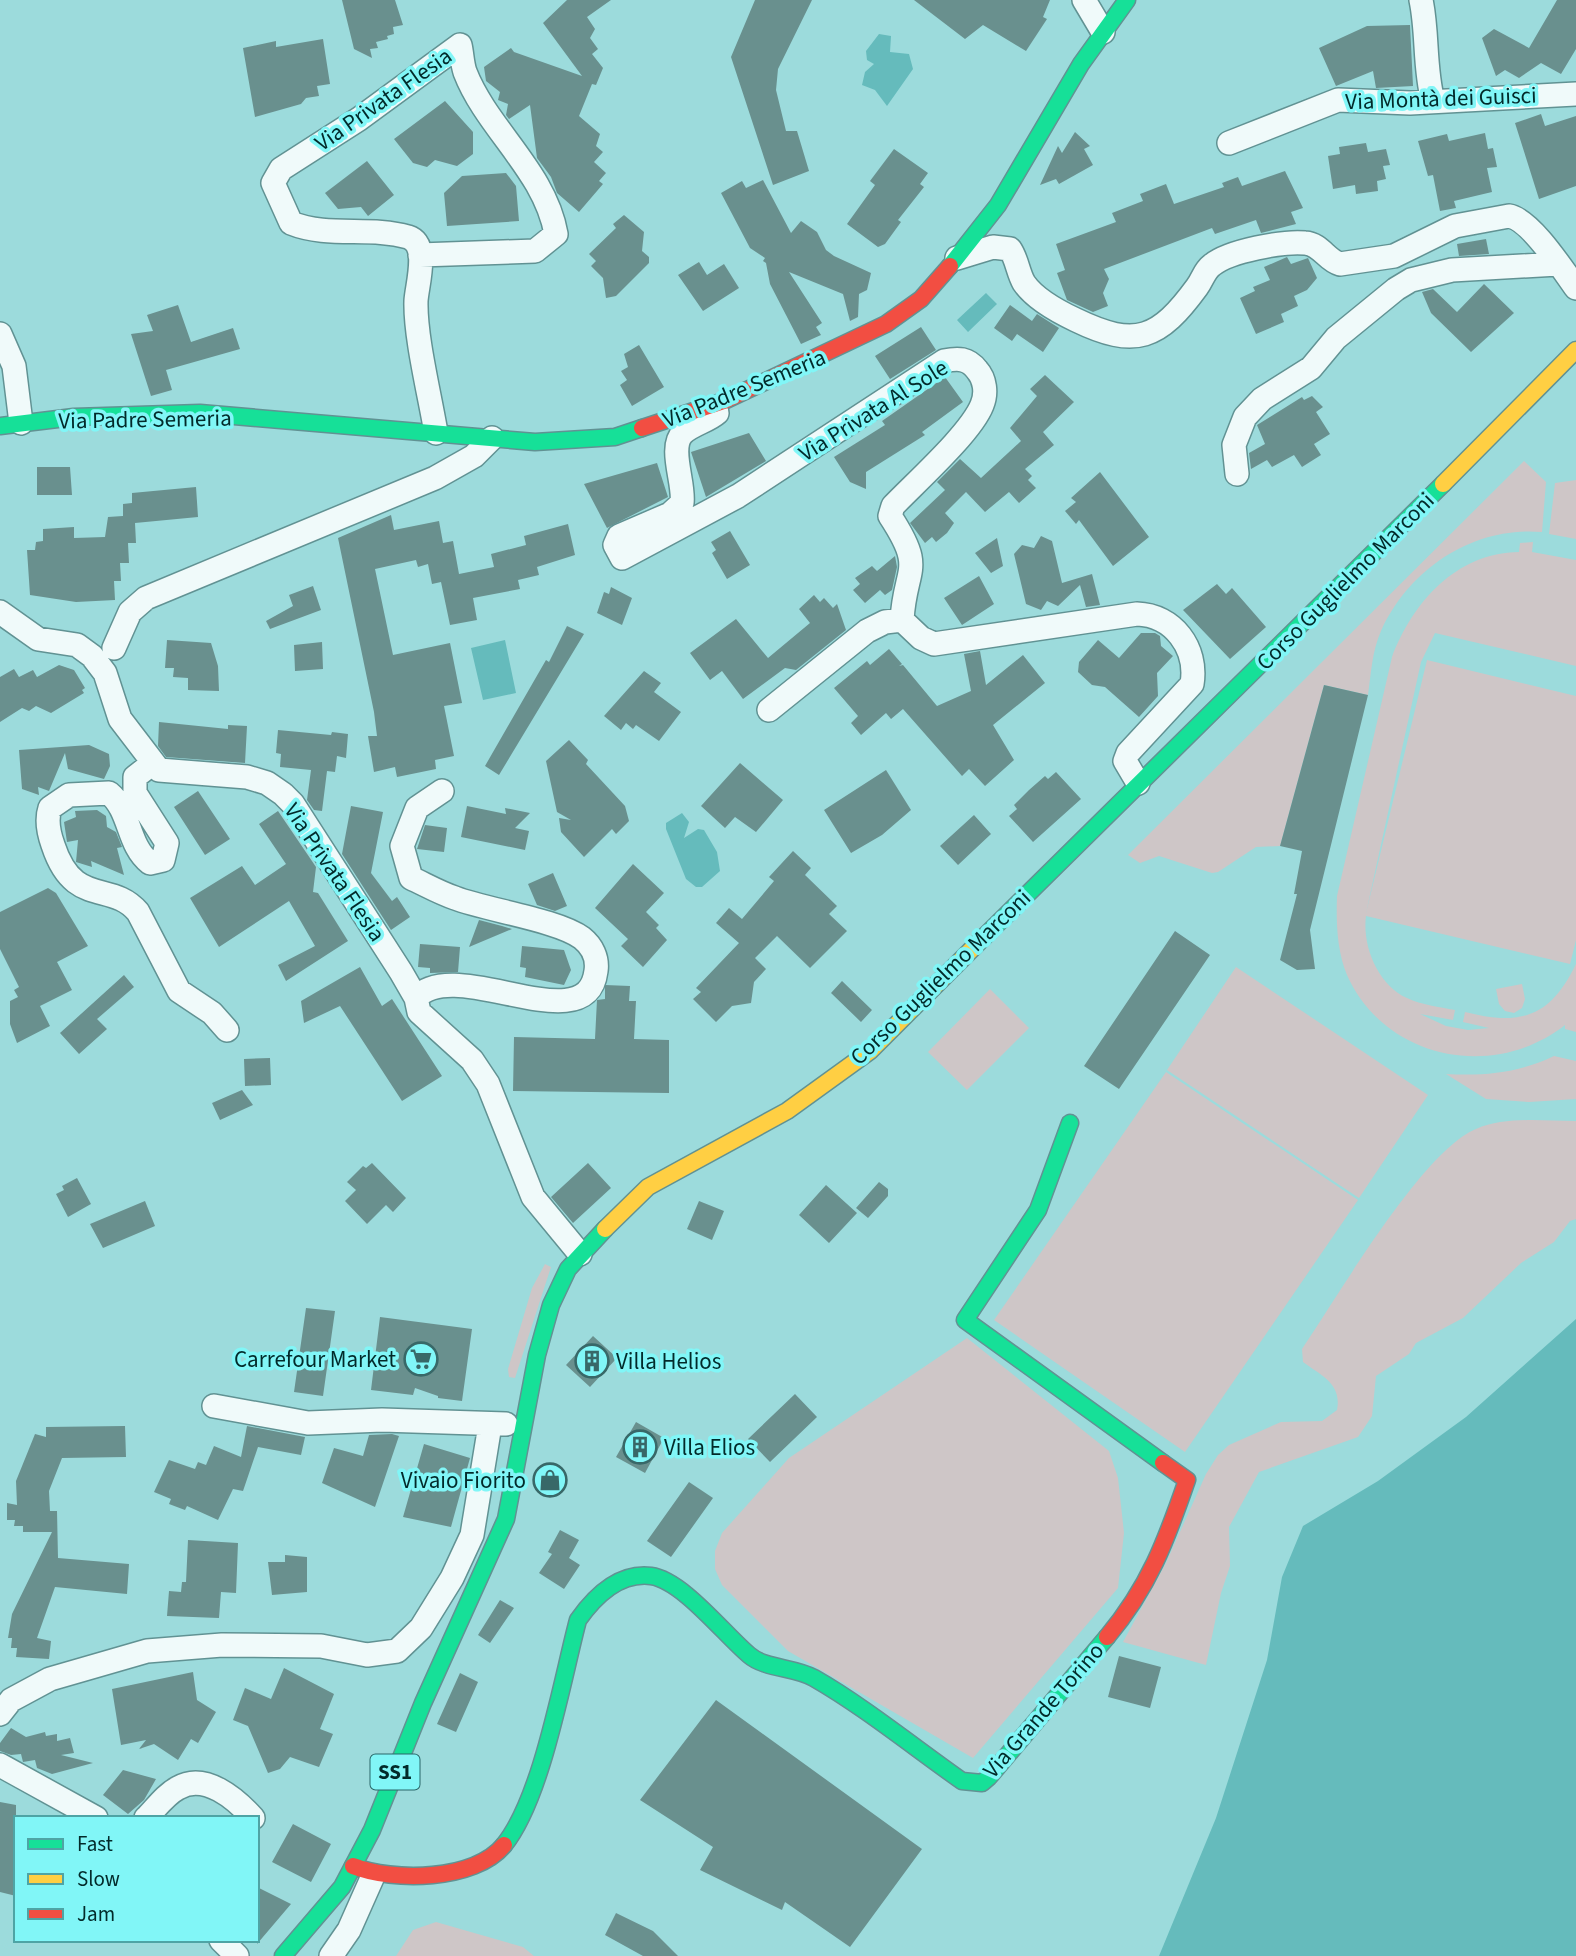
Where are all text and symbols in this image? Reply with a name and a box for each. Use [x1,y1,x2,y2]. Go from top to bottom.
street label: Via Privata Flesia [308,40,459,159]
street label: Via Montà dei Guisci [1345,79,1537,118]
street label: Via Padre Semeria [658,341,831,436]
street label: Via Privata Al Sole [792,351,954,470]
street label: Via Padre Semeria [58,401,232,438]
street label: Corso Guglielmo Marconi [1249,485,1442,678]
street label: Via Privata Flesia [276,796,393,948]
street label: Corso Guglielmo Marconi [842,882,1038,1073]
supermarket icon: Carrefour Market [402,1340,440,1378]
building icon: Villa Helios [573,1342,611,1380]
place label: Carrefour Market [234,1343,396,1376]
place label: Villa Helios [616,1345,721,1378]
building icon: Villa Elios [621,1428,659,1466]
place label: Villa Elios [664,1431,755,1464]
shop icon: Vivaio Fiorito [531,1461,569,1499]
place label: Vivaio Fiorito [401,1464,526,1497]
street label: Via Grande Torino [975,1635,1112,1785]
road number: SS1 [370,1754,420,1790]
legend [14,1816,259,1942]
text: Fast [77,1829,113,1859]
text: Slow [77,1864,120,1894]
text: Jam [77,1899,115,1929]

